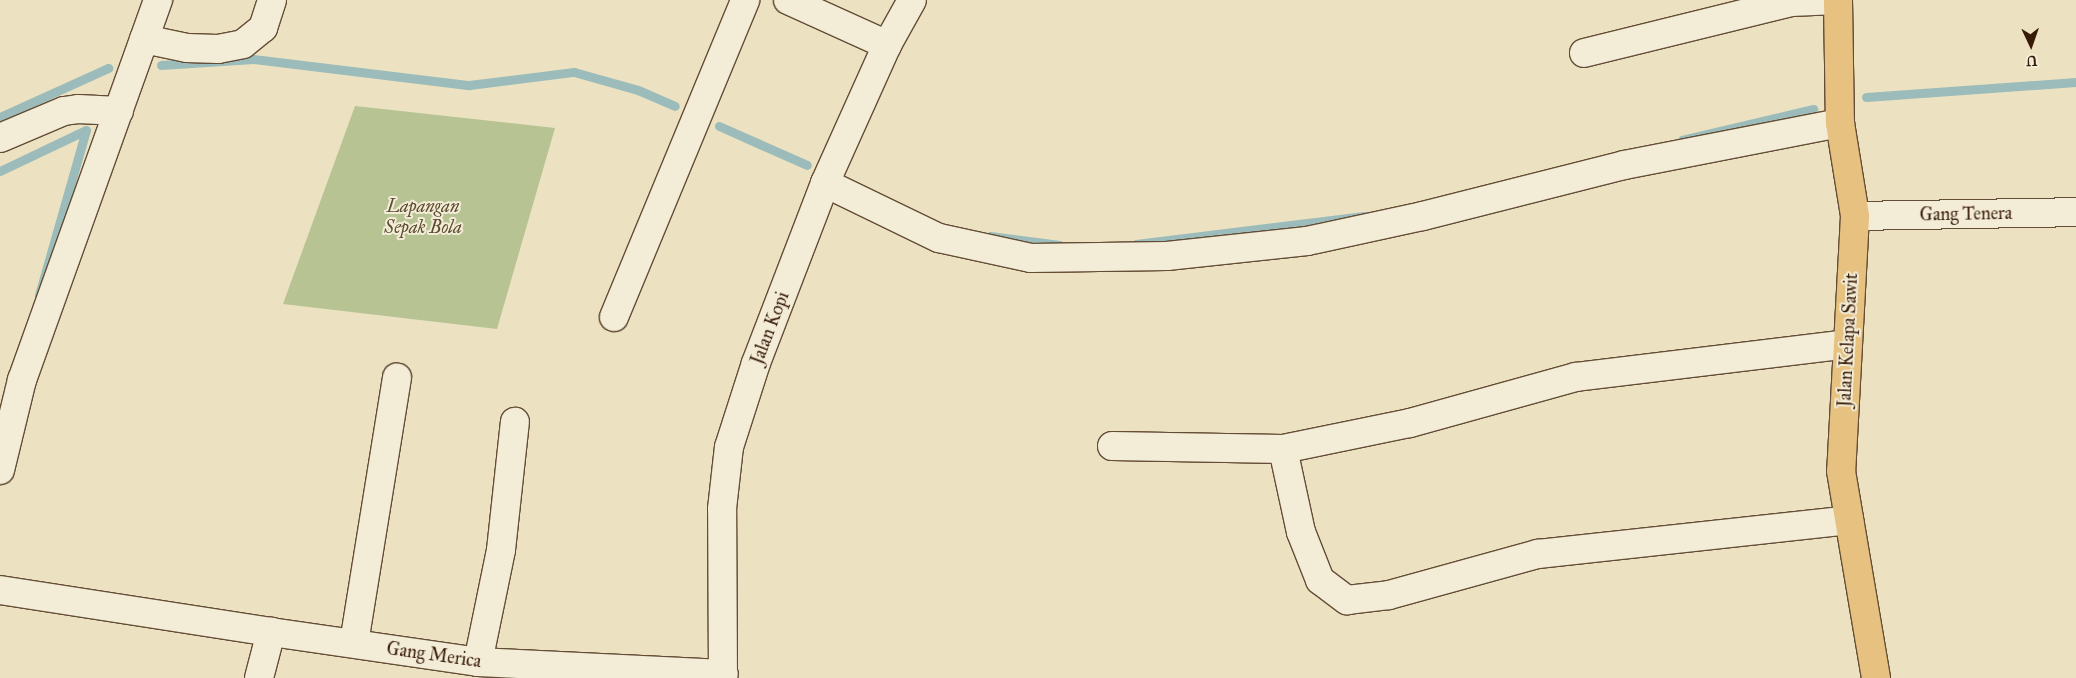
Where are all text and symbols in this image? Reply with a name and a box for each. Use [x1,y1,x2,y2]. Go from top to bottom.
north arrow [2006,20,2056,70]
text: U [2026,52,2038,69]
park label: Lapangan Sepak Bola [384,196,462,238]
street label: Gang Tenera [1919,202,2013,226]
street label: Jalan Kelapa Sawit [1834,272,1862,408]
street label: Jalan Kopi [746,289,794,367]
street label: Gang Merica [385,638,483,672]

